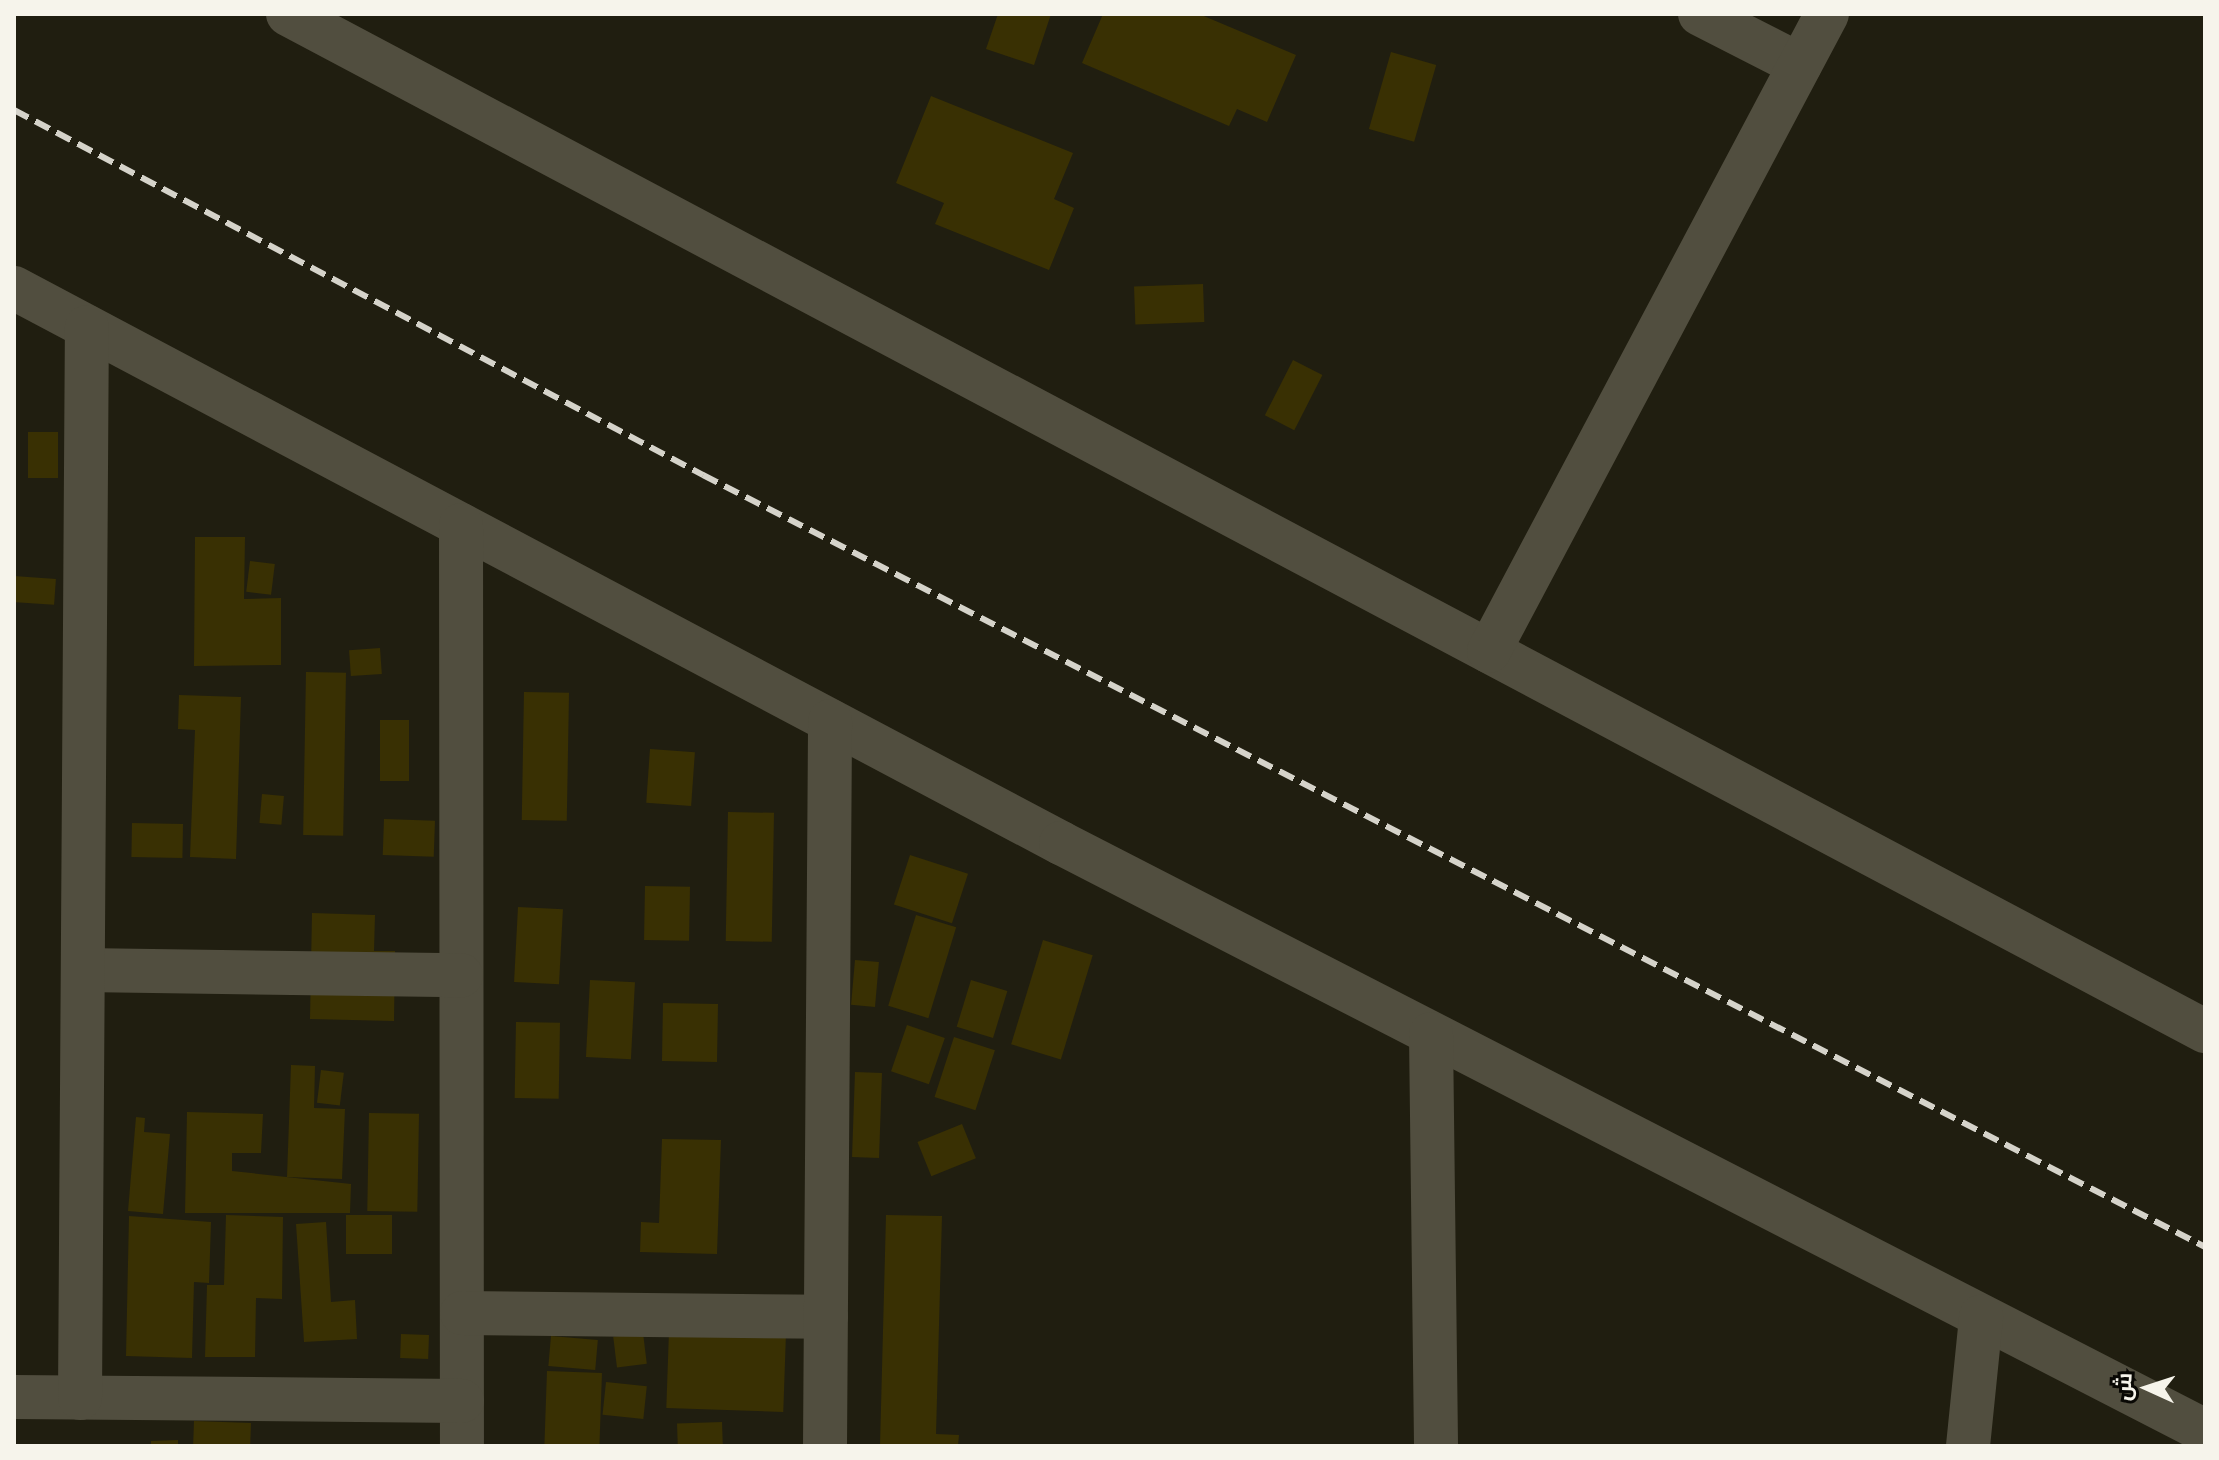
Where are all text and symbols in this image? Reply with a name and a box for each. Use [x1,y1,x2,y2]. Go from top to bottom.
north arrow [2107,1348,2187,1428]
text: ش [2108,1372,2138,1402]

